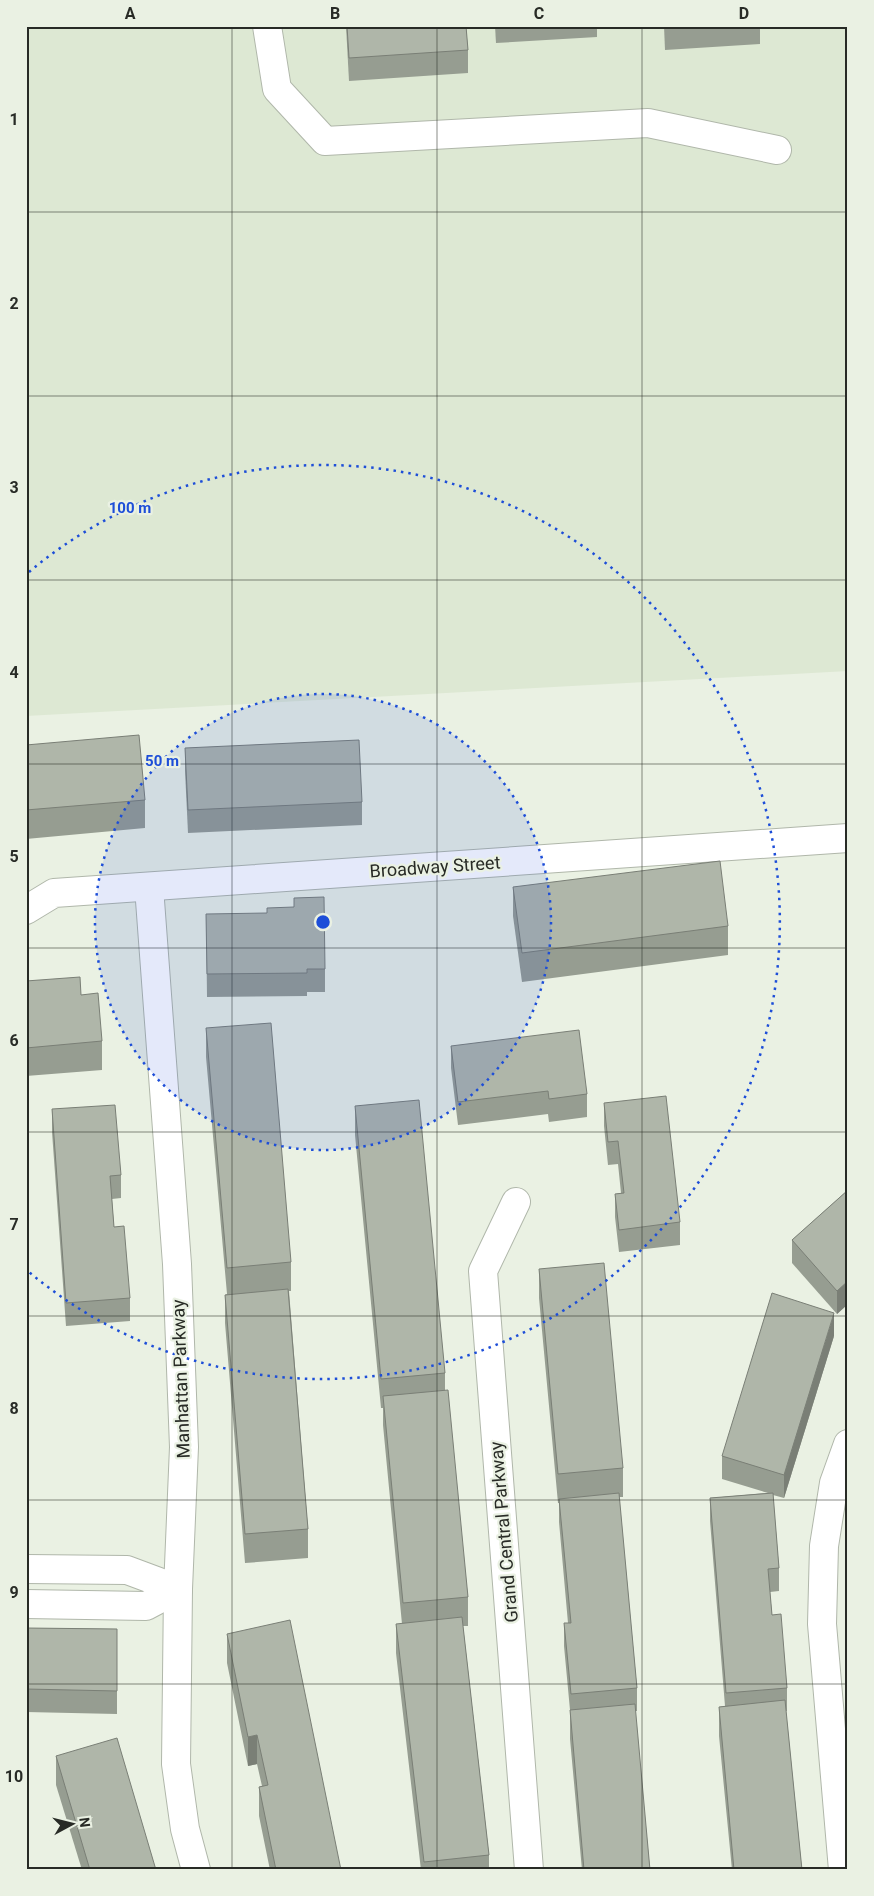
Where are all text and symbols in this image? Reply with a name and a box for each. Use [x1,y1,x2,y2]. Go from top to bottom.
text: A [125,4,136,23]
text: B [330,4,340,23]
text: C [534,4,544,23]
text: D [739,4,749,23]
text: 1 [9,110,19,129]
text: 2 [9,294,19,313]
text: 3 [9,478,19,497]
text: 100 m [109,499,151,517]
text: 4 [9,663,19,682]
text: 50 m [145,752,179,770]
text: 5 [9,847,19,866]
street label: Broadway Street [369,851,501,882]
centre of rings [314,913,332,931]
text: 6 [9,1031,19,1050]
text: 7 [9,1215,19,1234]
street label: Manhattan Parkway [167,1299,194,1459]
text: 8 [9,1399,19,1418]
street label: Grand Central Parkway [485,1440,522,1624]
text: 9 [9,1583,19,1602]
text: 10 [5,1767,23,1786]
north arrow [48,1798,98,1848]
text: N [76,1817,93,1828]

